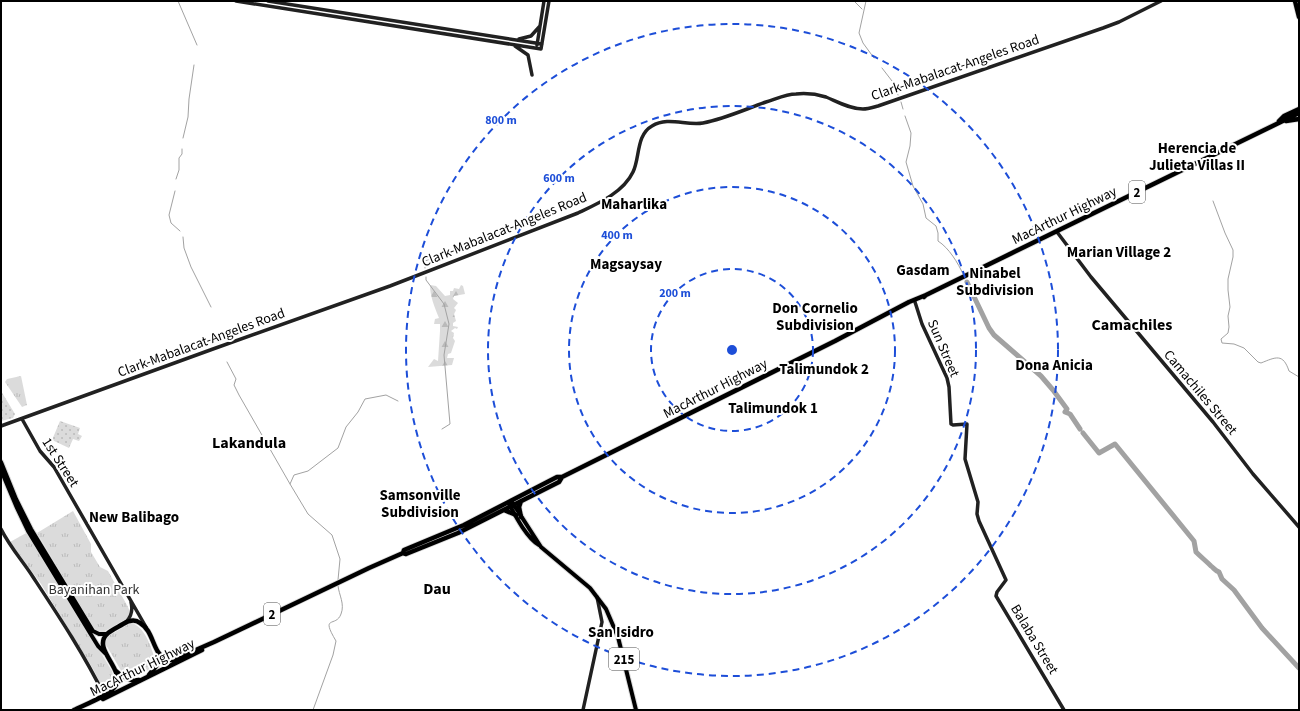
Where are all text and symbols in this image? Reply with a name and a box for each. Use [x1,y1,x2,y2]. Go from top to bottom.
street label: Clark-Mabalacat-Angeles Road [869,30,1042,106]
text: 800 m [485,112,517,129]
district label: Herencia de Julieta Villas II [1149,138,1245,176]
text: 600 m [543,170,575,187]
road number: 2 [1129,181,1145,203]
street label: MacArthur Highway [1009,182,1121,250]
street label: Clark-Mabalacat-Angeles Road [419,188,590,272]
district label: Maharlika [601,194,667,215]
text: 400 m [601,227,633,244]
district label: Marian Village 2 [1067,242,1171,263]
district label: Magsaysay [590,254,662,275]
district label: Gasdam [896,260,950,281]
district label: Ninabel Subdivision [956,263,1034,301]
text: 200 m [659,285,691,302]
district label: Don Cornelio Subdivision [772,298,858,336]
street label: Clark-Mabalacat-Angeles Road [115,303,288,383]
district label: Camachiles [1092,314,1172,336]
street label: Sun Street [922,317,964,380]
centre of rings [725,343,739,357]
street label: Camachiles Street [1159,346,1242,440]
street label: MacArthur Highway [660,354,771,424]
district label: Dona Anicia [1015,355,1093,376]
district label: Talimundok 2 [779,359,869,380]
district label: Talimundok 1 [728,398,818,419]
district label: Lakandula [212,432,286,454]
street label: 1st Street [37,434,84,491]
district label: Samsonville Subdivision [380,485,461,523]
district label: New Balibago [89,507,179,528]
district label: Dau [423,578,451,600]
park label: Bayanihan Park [48,580,140,600]
street label: Balaba Street [1005,601,1063,678]
road number: 2 [264,603,280,625]
district label: San Isidro [588,622,654,643]
street label: MacArthur Highway [87,634,199,702]
road number: 215 [609,648,639,670]

